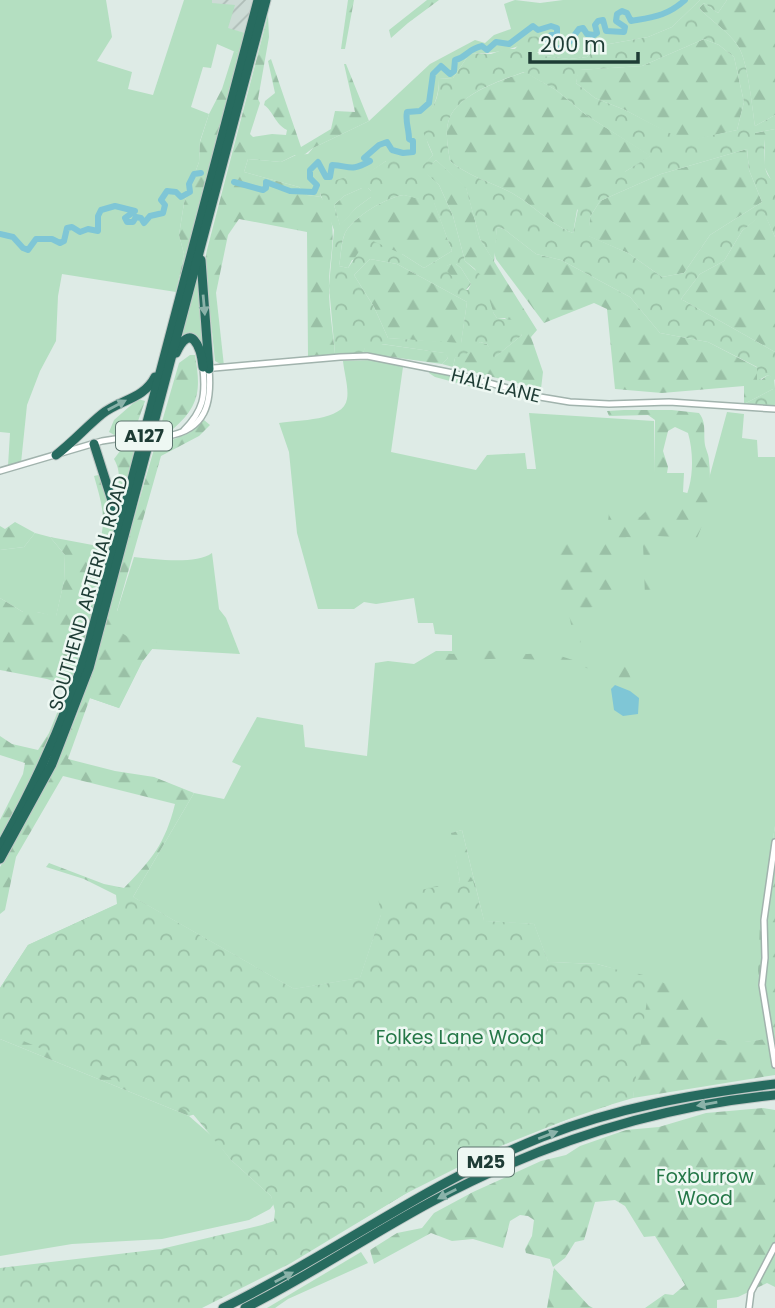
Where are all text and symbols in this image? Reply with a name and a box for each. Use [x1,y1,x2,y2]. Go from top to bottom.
scale bar [530,21,638,65]
text: 200 m [540,30,606,59]
one-way arrow [199,294,210,316]
street label: HALL LANE [448,361,544,410]
one-way arrow [108,400,128,412]
road number: A127 [116,422,172,450]
street label: SOUTHEND ARTERIAL ROAD [42,472,135,714]
park label: Folkes Lane Wood [376,1024,544,1051]
one-way arrow [696,1099,718,1110]
one-way arrow [538,1129,559,1140]
road number: M25 [458,1148,514,1176]
park label: Foxburrow Wood [656,1163,754,1212]
one-way arrow [437,1188,457,1199]
one-way arrow [274,1271,293,1283]

